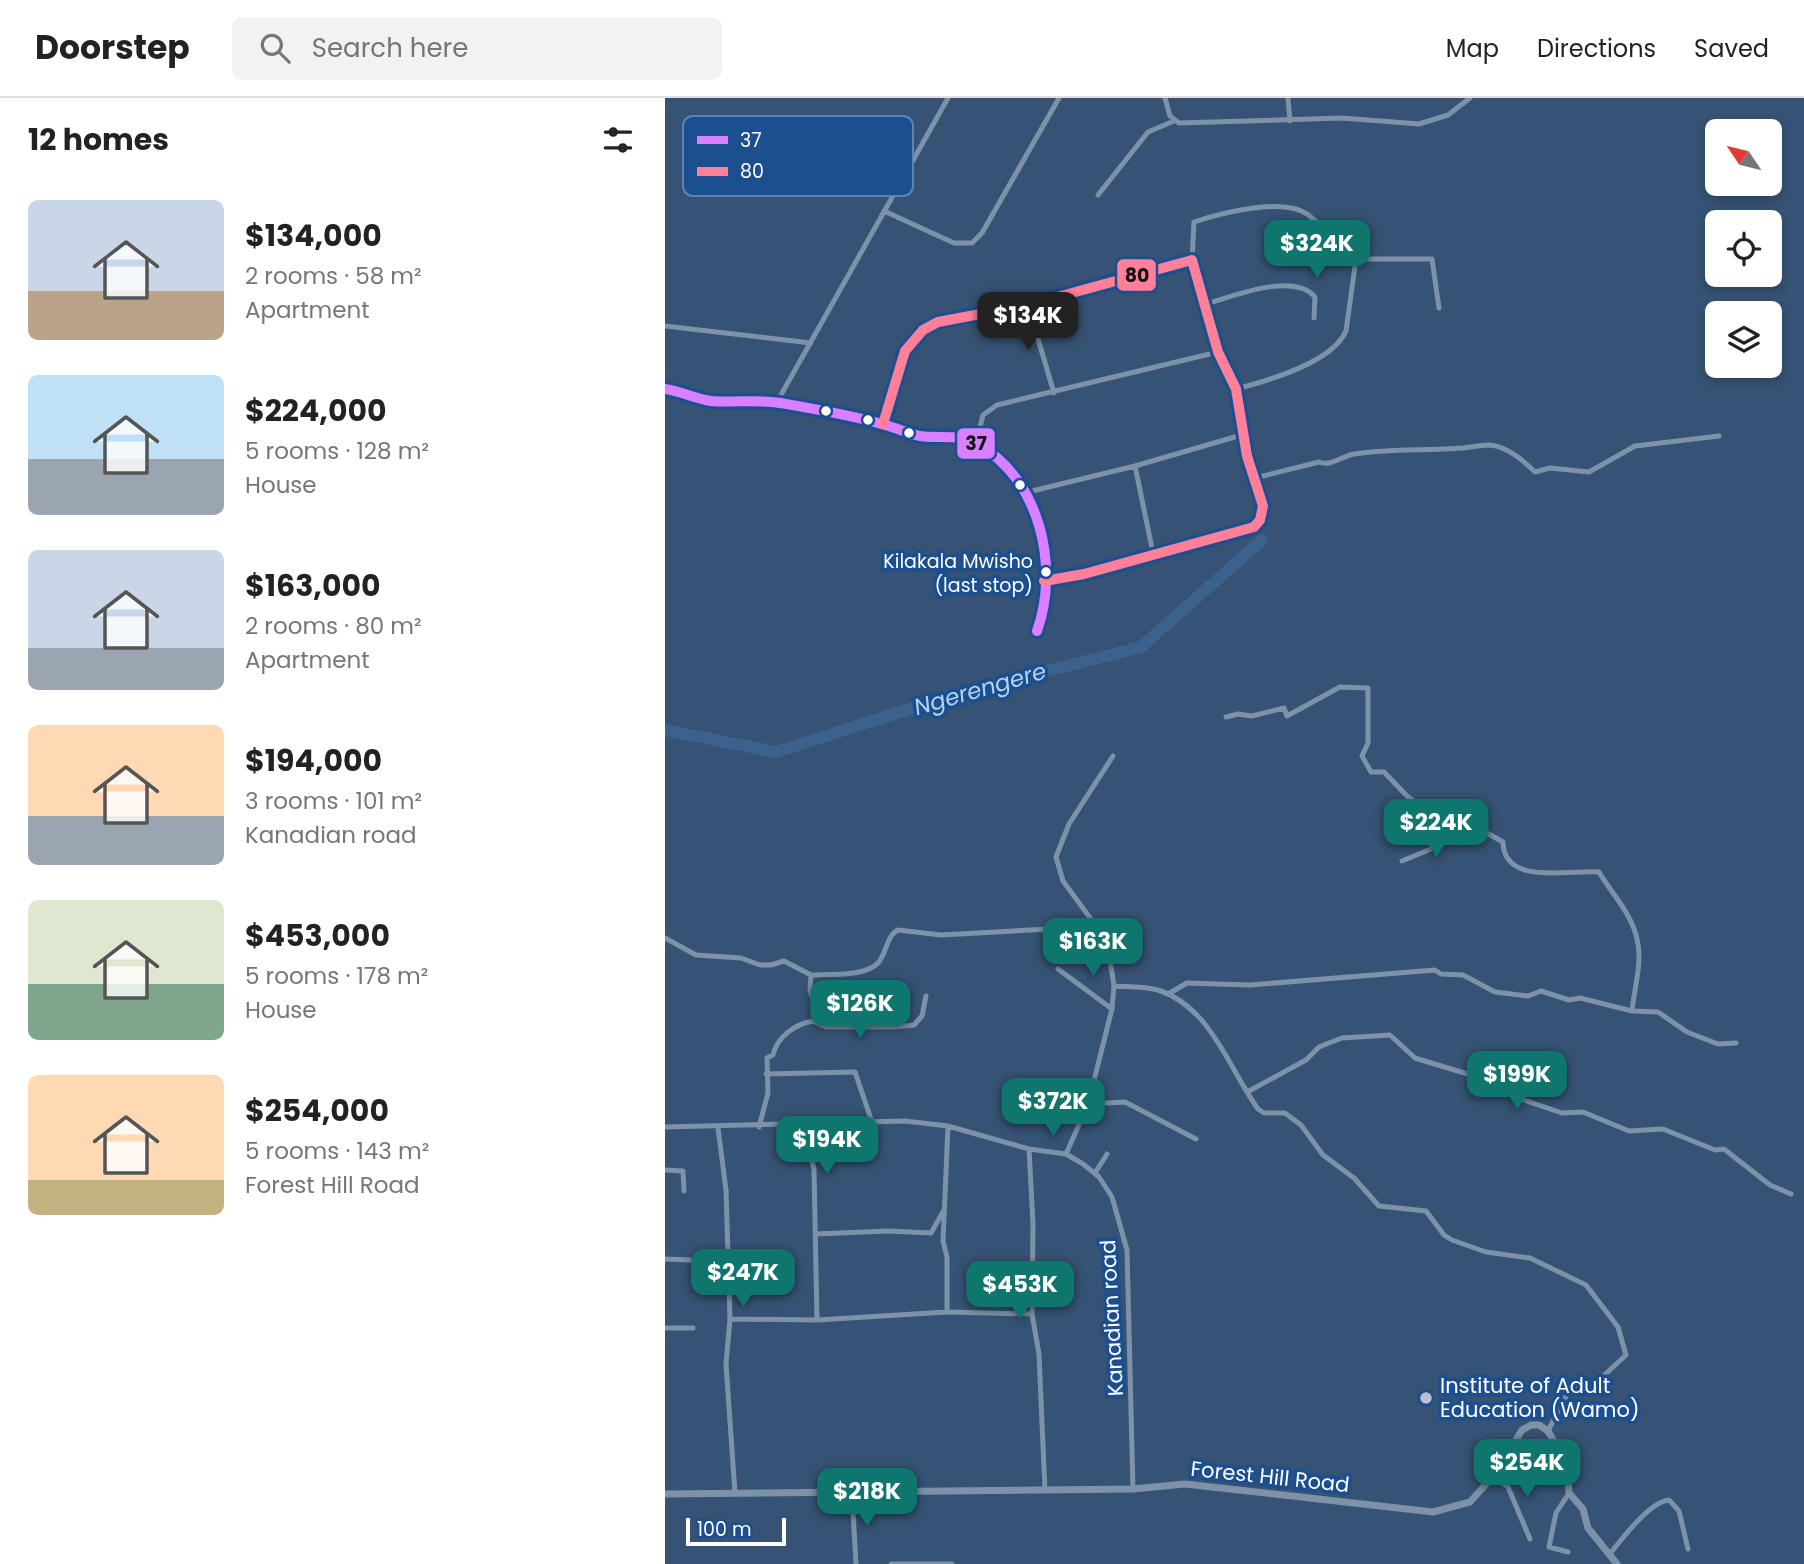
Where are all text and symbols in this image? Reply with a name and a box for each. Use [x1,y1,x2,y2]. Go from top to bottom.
search box [232,17,722,80]
text: Doorstep [35,24,190,71]
icon: search [256,29,294,67]
text: Search here [312,30,468,66]
text: Map [1446,32,1499,65]
text: Directions [1537,32,1656,65]
text: Saved [1694,32,1769,65]
legend [683,116,913,196]
text: 12 homes [28,118,169,161]
north arrow [1705,119,1781,196]
map controls [1705,119,1782,378]
icon: filters [599,121,637,159]
text: 37 [740,127,762,154]
text: 80 [740,158,764,185]
button: locate [1705,210,1782,287]
text: $134,000 [245,214,382,257]
pin: $324K [1268,220,1366,280]
text: $324K [1280,227,1354,259]
icon: home [84,228,168,312]
line badge: 80 [1116,258,1157,292]
text: 2 rooms · 58 m² [245,260,422,292]
text: 80 [1125,262,1149,289]
pin: $134K [979,292,1077,352]
text: Apartment [245,294,370,326]
text: $134K [993,299,1063,331]
button: layers [1705,301,1782,378]
text: $224,000 [245,389,387,432]
icon: home [84,403,168,487]
unlabelled marker [819,404,833,418]
unlabelled marker [861,413,875,427]
unlabelled marker [902,426,916,440]
line badge: 37 [956,427,996,460]
text: 37 [965,430,987,457]
text: 5 rooms · 128 m² [245,435,429,467]
text: House [245,469,317,501]
unlabelled marker [1013,478,1027,492]
place label: Kilakala Mwisho (last stop) [883,548,1033,599]
text: $163,000 [245,564,381,607]
marker: Kilakala Mwisho (last stop) [1039,565,1053,579]
icon: home [84,578,168,662]
text: 2 rooms · 80 m² [245,610,422,642]
text: Apartment [245,644,370,676]
water label: Ngerengere [910,655,1050,723]
text: $194,000 [245,739,382,782]
icon: home [84,753,168,837]
text: 3 rooms · 101 m² [245,785,422,817]
pin: $224K [1387,800,1485,859]
text: $224K [1399,806,1473,838]
text: Kanadian road [245,819,417,851]
text: $453,000 [245,914,390,957]
pin: $163K [1044,918,1142,978]
text: $163K [1059,925,1127,957]
icon: home [84,928,168,1012]
text: 5 rooms · 178 m² [245,960,428,992]
pin: $126K [811,981,909,1040]
text: $126K [826,987,894,1019]
text: House [245,994,317,1026]
pin: $199K [1468,1052,1566,1111]
text: $199K [1483,1058,1551,1090]
pin: $372K [1004,1079,1102,1138]
text: $372K [1018,1085,1088,1117]
text: $254,000 [245,1089,389,1132]
icon: home [84,1103,168,1187]
pin: $194K [778,1116,876,1176]
text: $194K [792,1123,862,1155]
text: 5 rooms · 143 m² [245,1135,429,1167]
text: Forest Hill Road [245,1169,420,1201]
street label: Kanadian road [1093,1239,1130,1397]
pin: $247K [694,1250,792,1309]
text: $247K [707,1256,779,1288]
pin: $453K [971,1262,1069,1321]
text: $453K [982,1268,1058,1300]
place label: Institute of Adult Education (Wamo) [1440,1371,1639,1424]
marker: Institute of Adult Education (Wamo) [1418,1390,1434,1406]
pin: $254K [1478,1440,1576,1499]
text: $254K [1490,1446,1564,1478]
street label: Forest Hill Road [1189,1454,1351,1499]
pin: $218K [818,1468,916,1528]
text: $218K [833,1475,901,1507]
scale bar [686,1515,786,1547]
text: 100 m [697,1516,752,1543]

